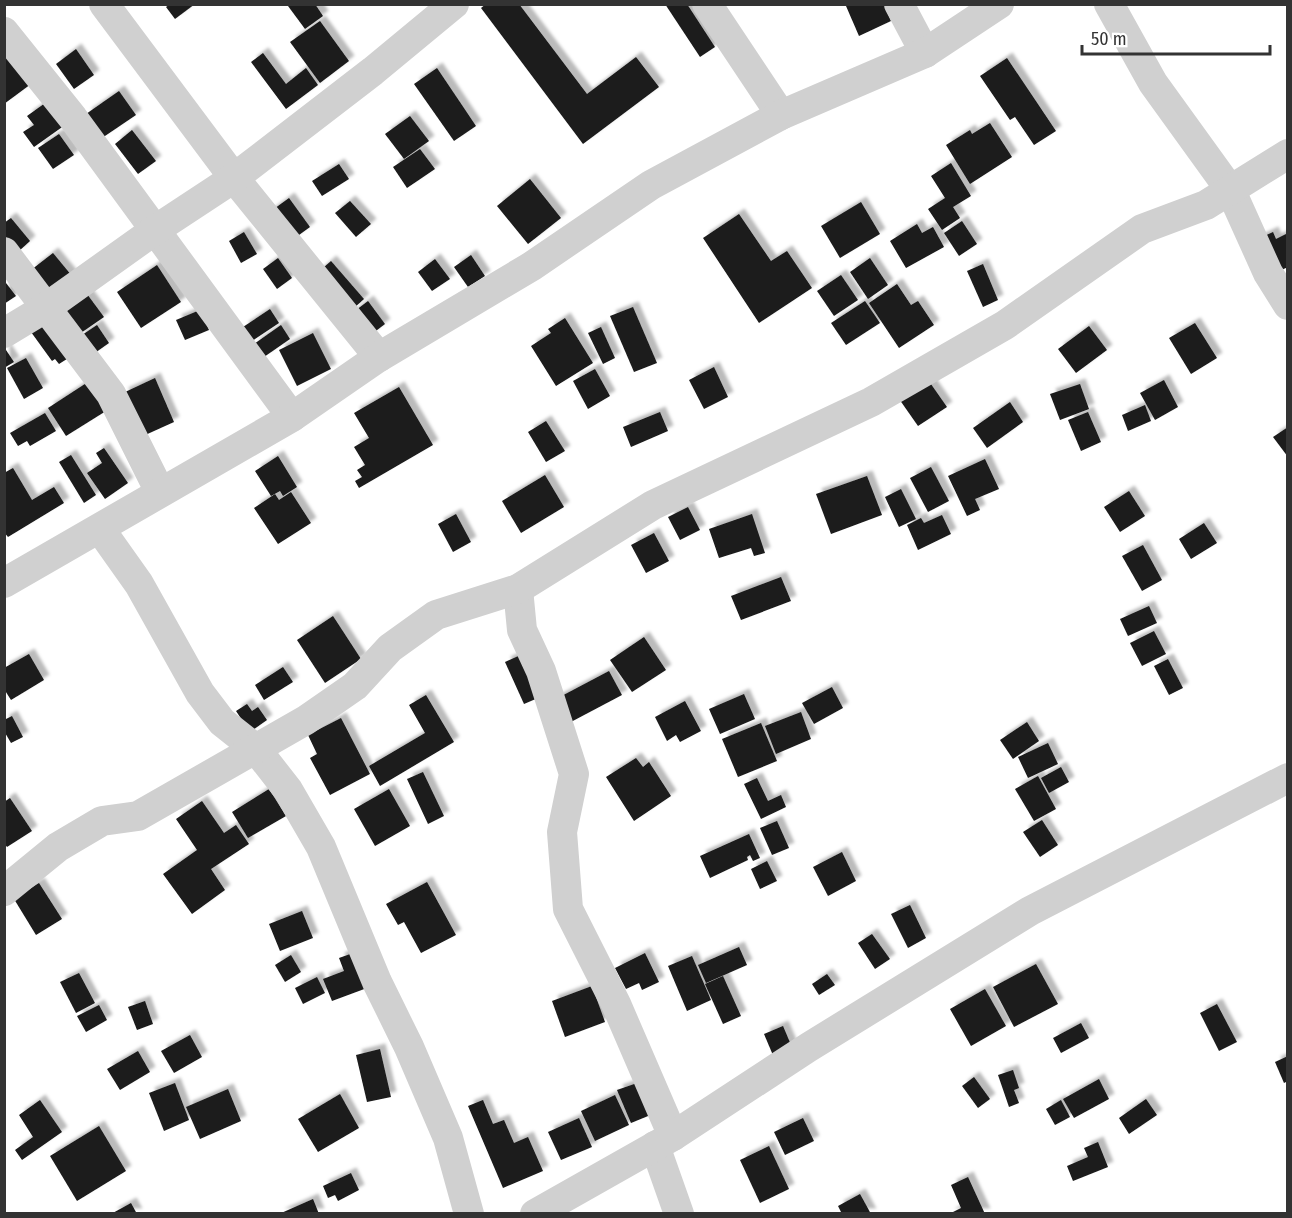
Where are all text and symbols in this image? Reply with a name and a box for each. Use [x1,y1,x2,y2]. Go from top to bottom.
scale bar [1082,18,1270,56]
text: 50 m [1091,28,1127,50]

